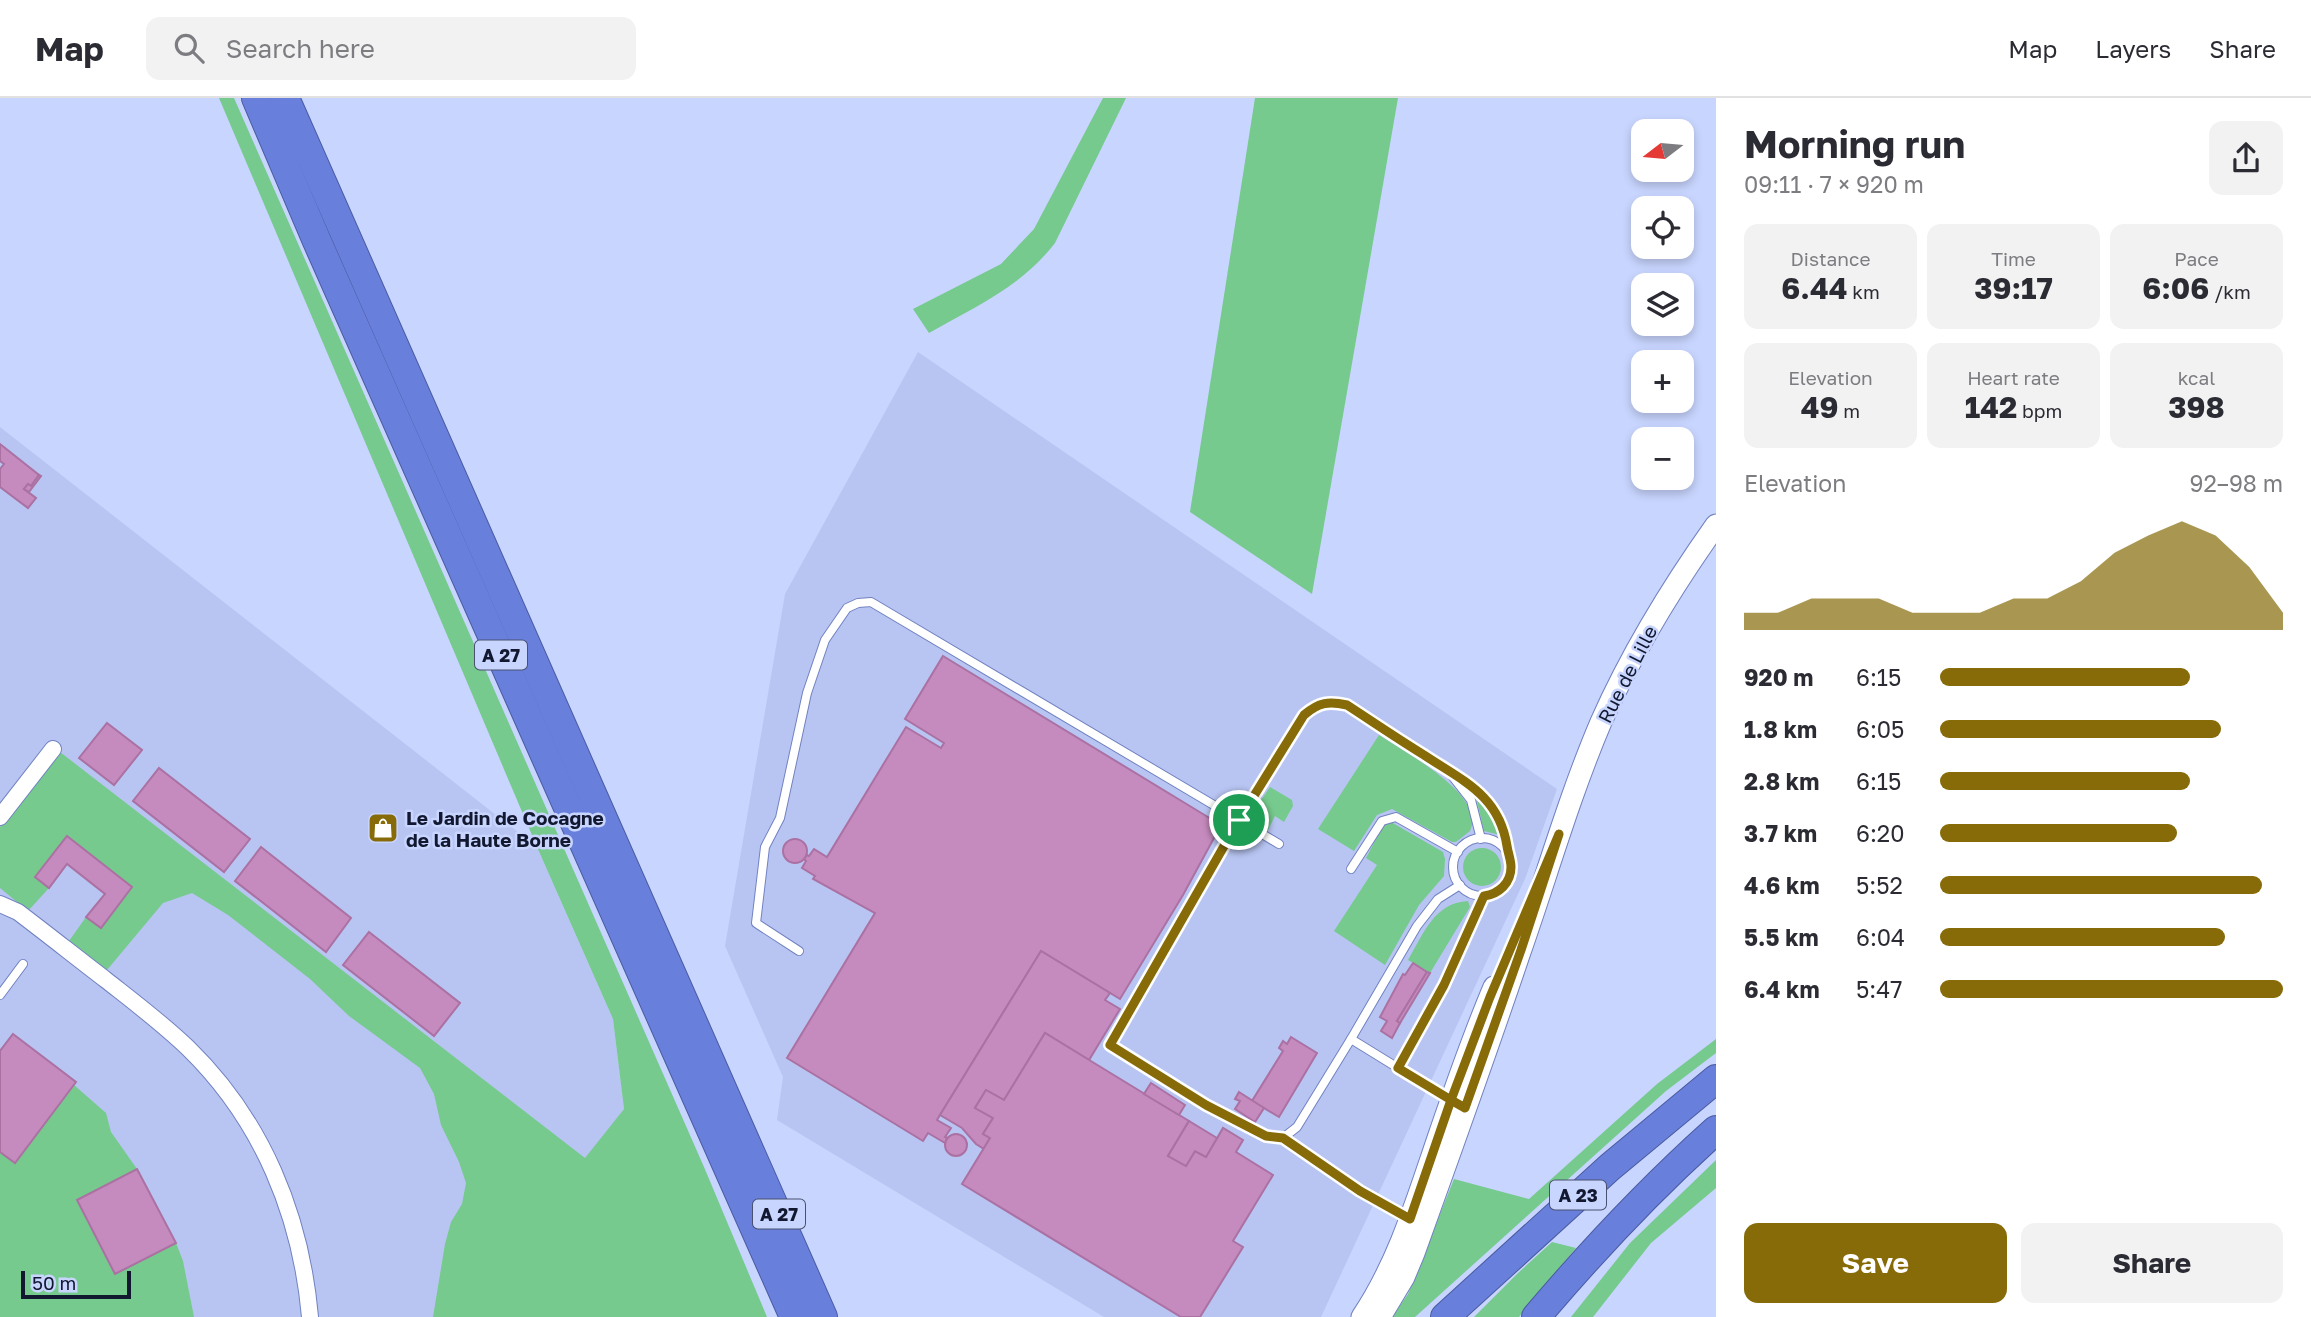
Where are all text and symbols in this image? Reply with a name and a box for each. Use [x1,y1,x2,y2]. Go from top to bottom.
search box [146,17,636,80]
text: Map [35,29,104,68]
icon: search [170,29,208,67]
text: Search here [226,33,375,64]
text: Map [2008,34,2057,63]
text: Layers [2095,34,2171,63]
text: Share [2209,34,2276,63]
north arrow [1631,119,1694,182]
map controls [1631,119,1694,490]
text: Morning run [1744,121,1965,166]
button: share [2209,121,2283,195]
text: 09:11 · 7 × 920 m [1744,170,1924,198]
button: locate [1631,196,1694,259]
text: Distance [1791,247,1870,270]
text: Time [1991,247,2036,270]
text: Pace [2174,247,2219,270]
text: 6.44 [1781,270,1847,306]
text: 39:17 [1974,270,2053,306]
text: 6:06 [2142,270,2209,306]
button: layers [1631,273,1694,336]
text: km [1847,280,1880,303]
text: /km [2209,280,2251,303]
button: + [1631,350,1694,413]
text: Elevation [1788,366,1873,389]
text: Heart rate [1967,366,2060,389]
text: kcal [2178,366,2215,389]
text: 49 [1801,389,1839,425]
text: 142 [1965,389,2017,425]
text: 398 [2168,389,2225,425]
text: m [1839,399,1860,422]
text: bpm [2017,399,2062,422]
button: − [1631,427,1694,490]
text: Elevation [1744,469,1846,497]
text: 92–98 m [2190,469,2283,497]
street label: Rue de Lille [1593,621,1661,727]
road number: A 27 [475,640,527,670]
text: 920 m [1744,663,1813,691]
text: 6:15 [1856,663,1901,691]
text: 1.8 km [1744,715,1817,743]
text: 6:05 [1856,715,1904,743]
text: 2.8 km [1744,767,1819,795]
text: 6:15 [1856,767,1901,795]
pin [1209,790,1269,850]
icon: arrive [1220,801,1258,839]
place label: Le Jardin de Cocagne de la Haute Borne [406,806,604,851]
shop icon: Le Jardin de Cocagne de la Haute Borne [366,811,400,845]
text: 3.7 km [1744,819,1817,847]
text: 6:20 [1856,819,1904,847]
text: 4.6 km [1744,871,1820,899]
text: 5:52 [1856,871,1903,899]
text: 5.5 km [1744,923,1819,951]
text: 6:04 [1856,923,1905,951]
text: 6.4 km [1744,975,1820,1003]
text: 5:47 [1856,975,1902,1003]
road number: A 23 [1550,1180,1606,1210]
road number: A 27 [753,1199,805,1228]
button: Save [1744,1223,2007,1303]
button: Share [2021,1223,2283,1303]
scale bar [21,1268,131,1300]
text: 50 m [32,1271,76,1294]

